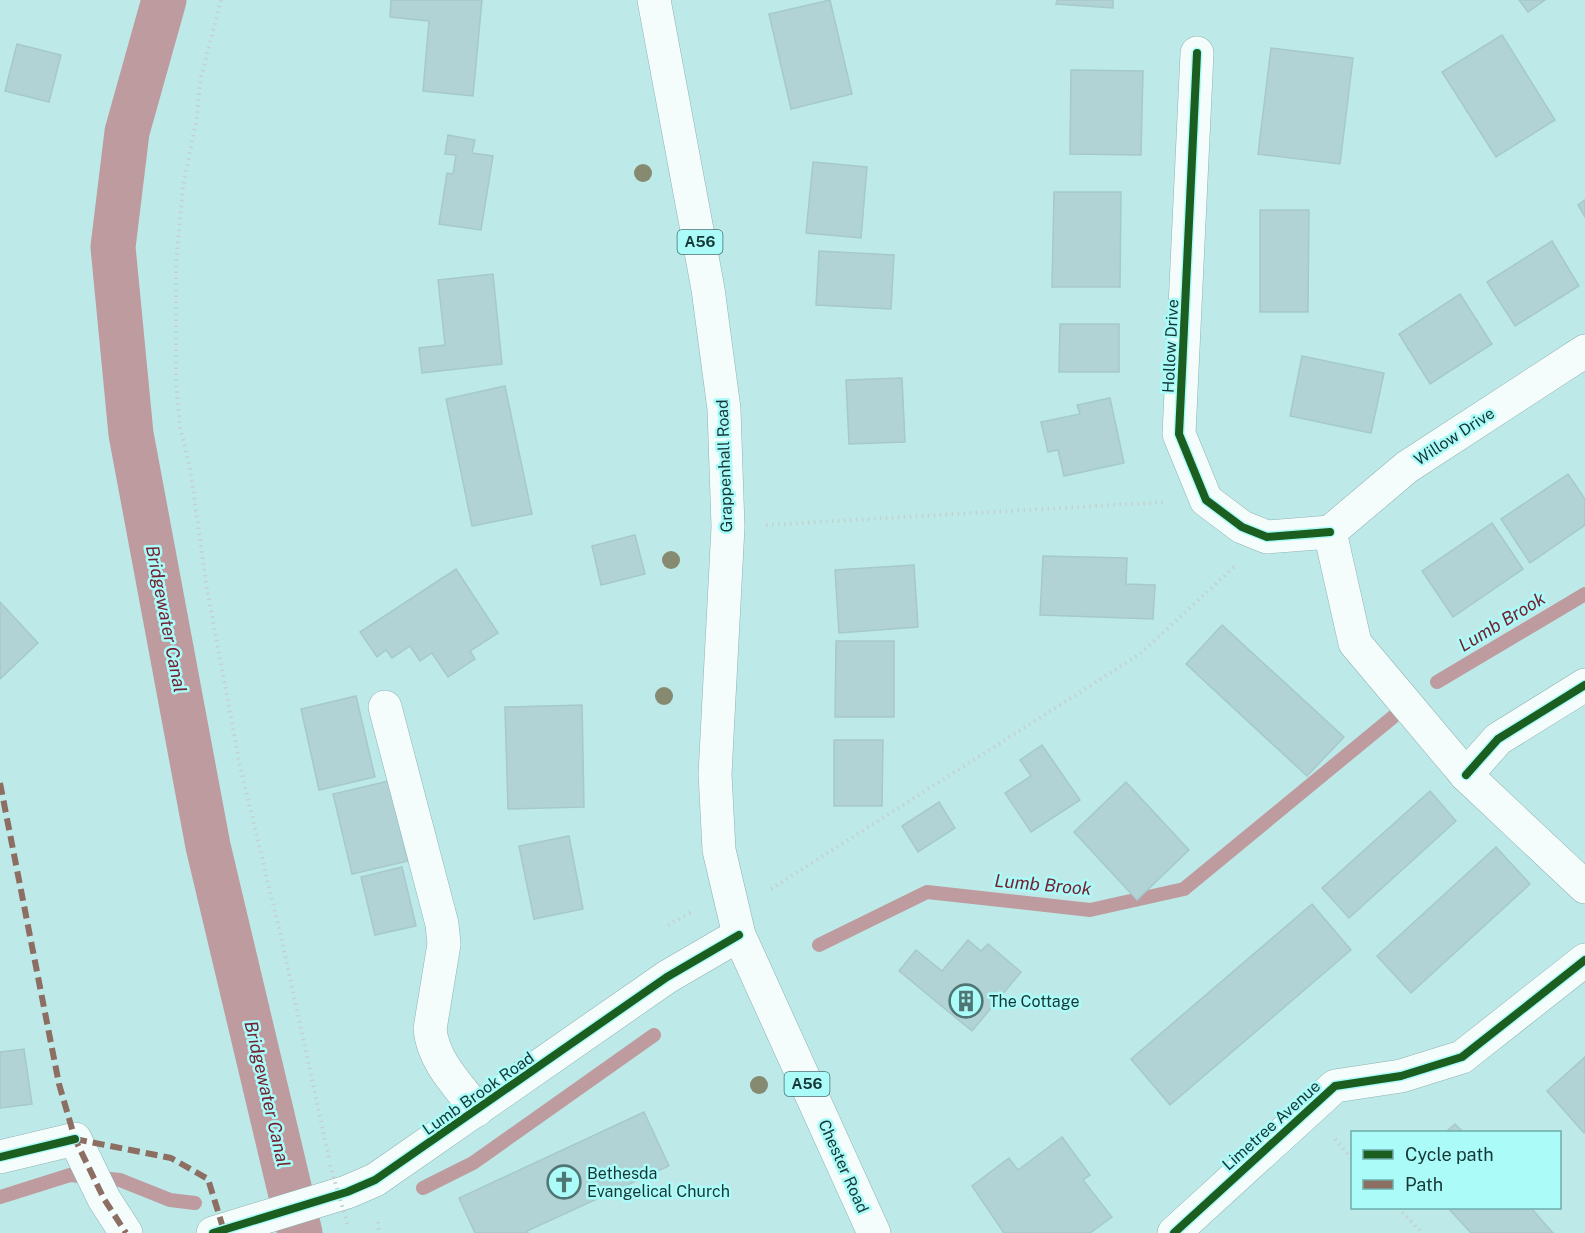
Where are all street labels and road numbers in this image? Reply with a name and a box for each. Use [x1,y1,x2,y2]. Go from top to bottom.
road number: A56 [678,230,722,254]
street label: Hollow Drive [1159,299,1182,393]
street label: Grappenhall Road [713,399,736,533]
street label: Willow Drive [1411,403,1498,469]
street label: Lumb Brook Road [419,1048,538,1139]
road number: A56 [784,1072,830,1096]
street label: Limetree Avenue [1219,1076,1324,1174]
street label: Chester Road [814,1117,873,1216]

